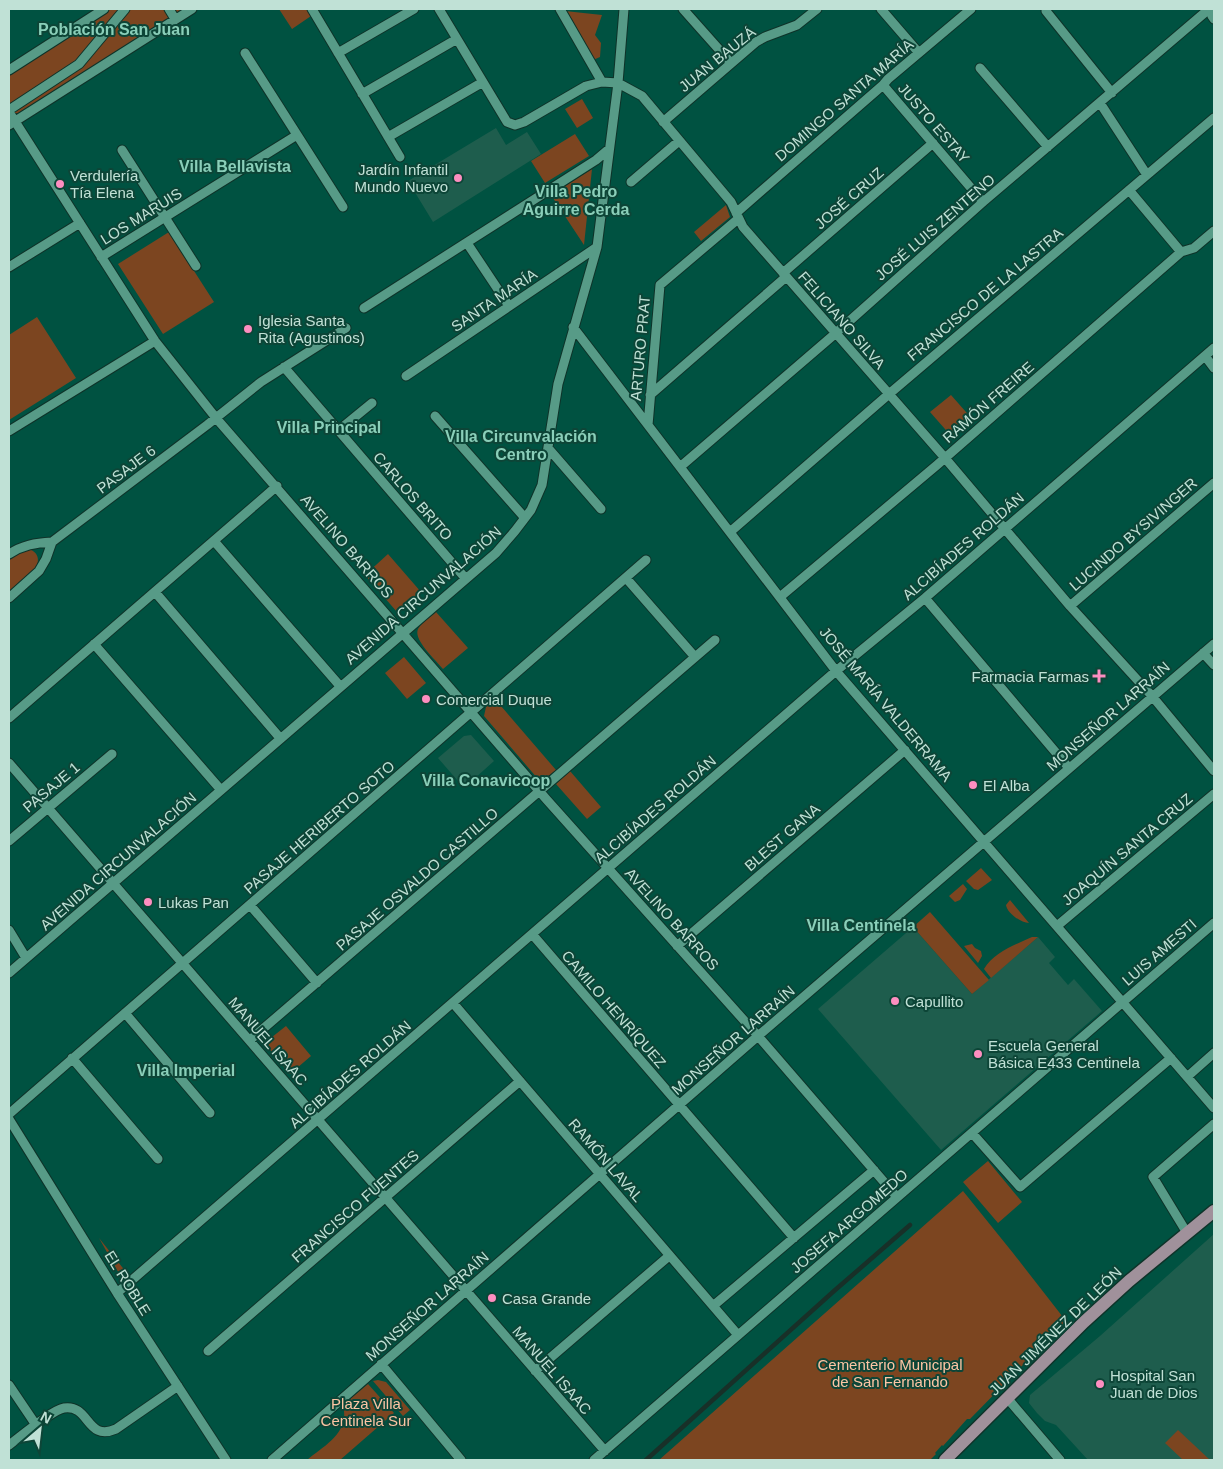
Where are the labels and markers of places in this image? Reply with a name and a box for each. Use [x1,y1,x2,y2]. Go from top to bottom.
place label: Jardín Infantil Mundo Nuevo [355,161,448,195]
place label: Verdulería Tía Elena [70,167,139,201]
marker: Jardín Infantil Mundo Nuevo [452,172,464,184]
marker: Verdulería Tía Elena [54,178,66,190]
place label: Iglesia Santa Rita (Agustinos) [258,312,365,346]
marker: Iglesia Santa Rita (Agustinos) [242,323,254,335]
place label: Farmacia Farmas [971,668,1089,685]
marker: Farmacia Farmas [1093,670,1105,682]
place label: Comercial Duque [436,691,552,708]
marker: Comercial Duque [420,693,432,705]
place label: El Alba [983,777,1030,794]
marker: El Alba [967,779,979,791]
place label: Lukas Pan [158,894,229,911]
marker: Lukas Pan [142,896,154,908]
place label: Capullito [905,993,963,1010]
marker: Capullito [889,995,901,1007]
place label: Escuela General Básica E433 Centinela [988,1037,1140,1071]
marker: Escuela General Básica E433 Centinela [972,1048,984,1060]
place label: Casa Grande [502,1290,591,1307]
marker: Casa Grande [486,1292,498,1304]
place label: Hospital San Juan de Dios [1110,1367,1198,1401]
marker: Hospital San Juan de Dios [1094,1378,1106,1390]

